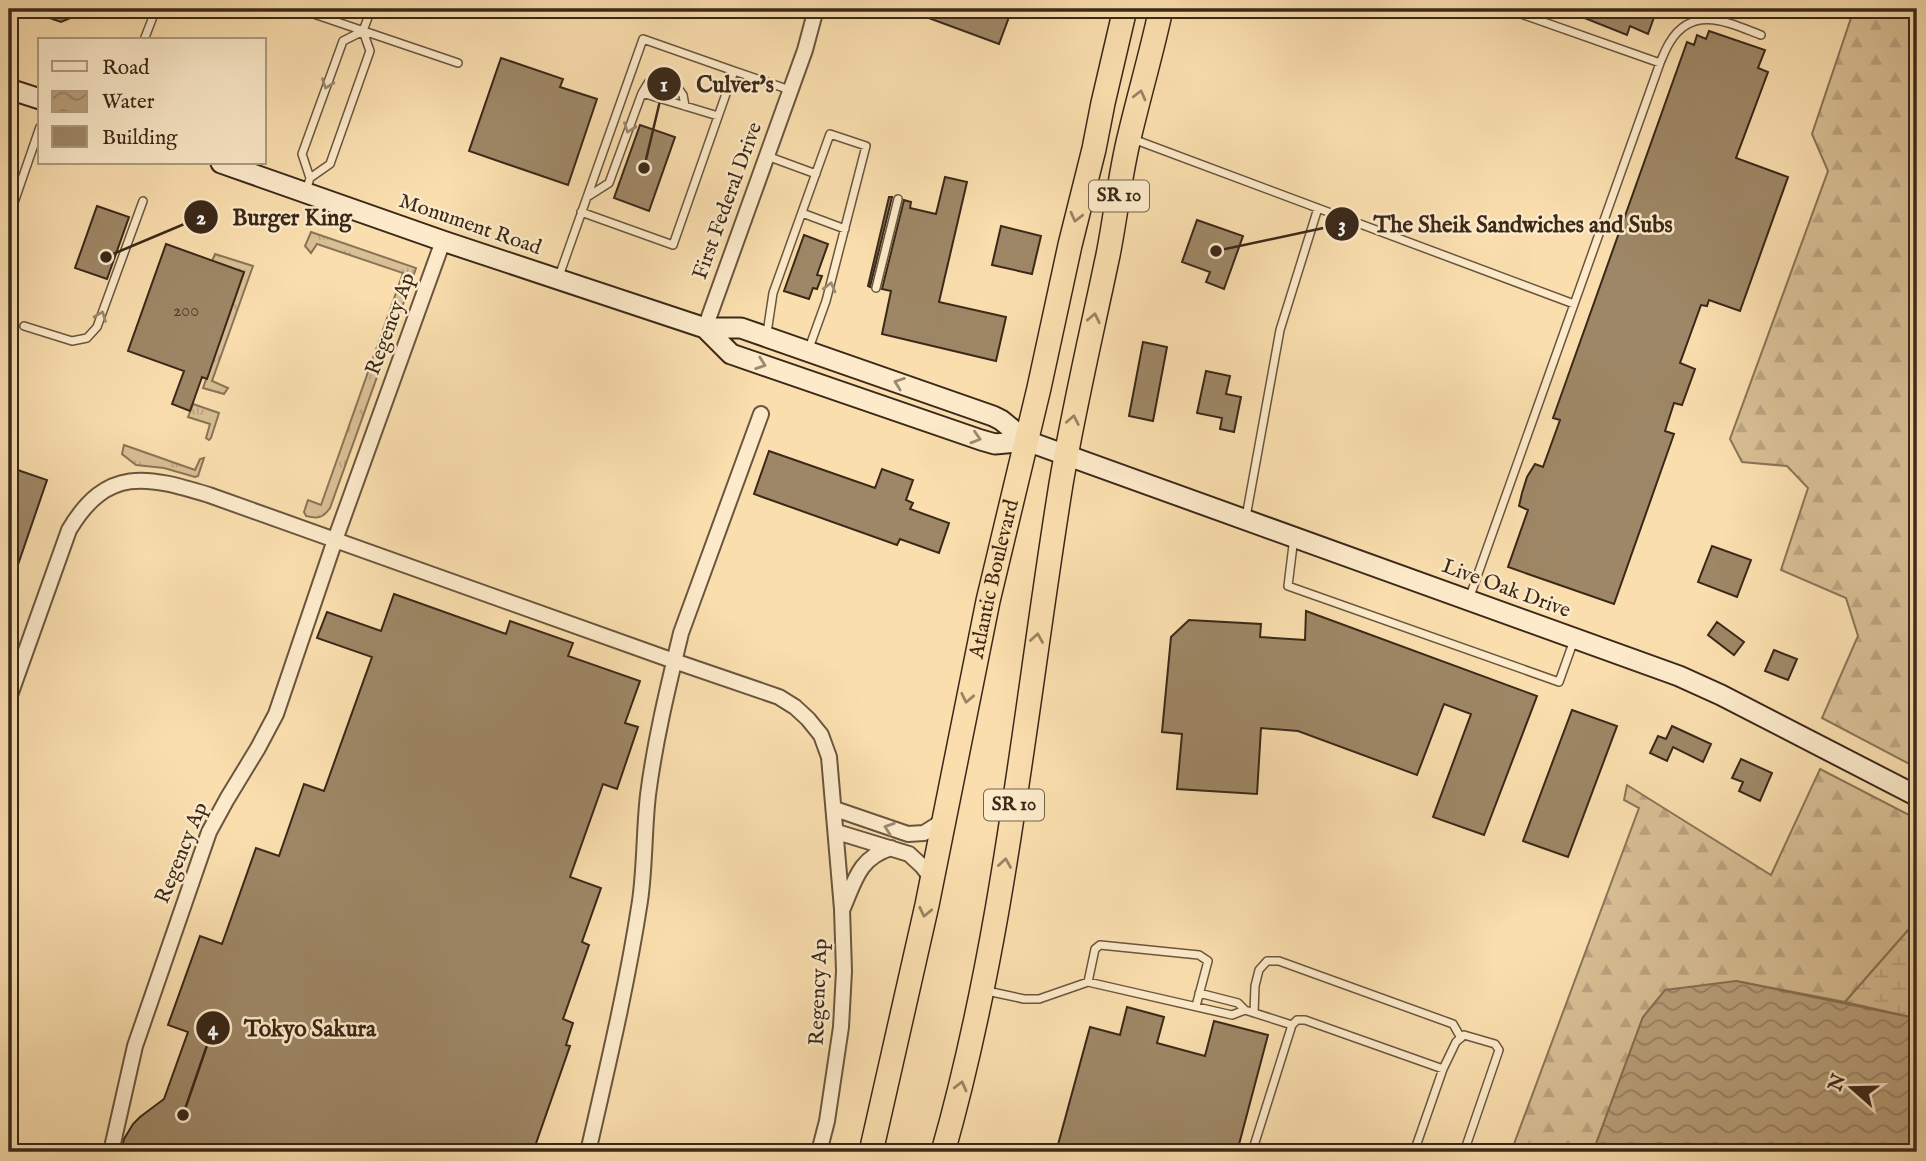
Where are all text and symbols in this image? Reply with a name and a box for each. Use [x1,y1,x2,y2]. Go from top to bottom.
legend [38,38,266,164]
text: Road [102,55,150,82]
callout: Culver's [647,62,788,106]
text: Culver's [696,71,774,100]
text: 1 [660,72,668,99]
one-way arrow [321,77,335,89]
text: Water [102,89,155,116]
one-way arrow [1131,89,1146,101]
street label: First Federal Drive [687,118,769,283]
one-way arrow [623,121,637,133]
text: Building [102,125,178,152]
road number: SR 10 [1089,180,1149,212]
street label: Monument Road [395,188,546,262]
callout: Burger King [184,195,366,239]
callout: The Sheik Sandwiches and Subs [1324,202,1686,246]
text: Burger King [232,204,353,233]
text: 2 [196,205,206,232]
one-way arrow [1070,211,1085,223]
text: The Sheik Sandwiches and Subs [1372,211,1673,240]
text: 3 [1338,212,1346,239]
street label: Regency Ap [360,269,422,379]
one-way arrow [822,281,836,293]
house number: 200 [173,300,199,323]
one-way arrow [93,311,107,323]
one-way arrow [1086,312,1101,324]
one-way arrow [754,356,766,370]
one-way arrow [894,377,906,391]
one-way arrow [1065,414,1080,426]
one-way arrow [969,430,981,445]
street label: Atlantic Boulevard [963,496,1025,662]
street label: Live Oak Drive [1438,553,1574,625]
one-way arrow [1030,632,1045,644]
one-way arrow [960,692,975,704]
road number: SR 10 [984,790,1044,820]
street label: Regency Ap [149,798,215,908]
one-way arrow [884,822,896,836]
one-way arrow [998,858,1013,869]
one-way arrow [918,906,933,918]
street label: Regency Ap [804,938,834,1046]
callout: Tokyo Sakura [195,1006,390,1050]
text: Tokyo Sakura [243,1015,377,1044]
text: 4 [208,1016,219,1043]
north arrow [1818,1052,1888,1122]
text: N [1823,1071,1852,1096]
one-way arrow [953,1081,967,1093]

